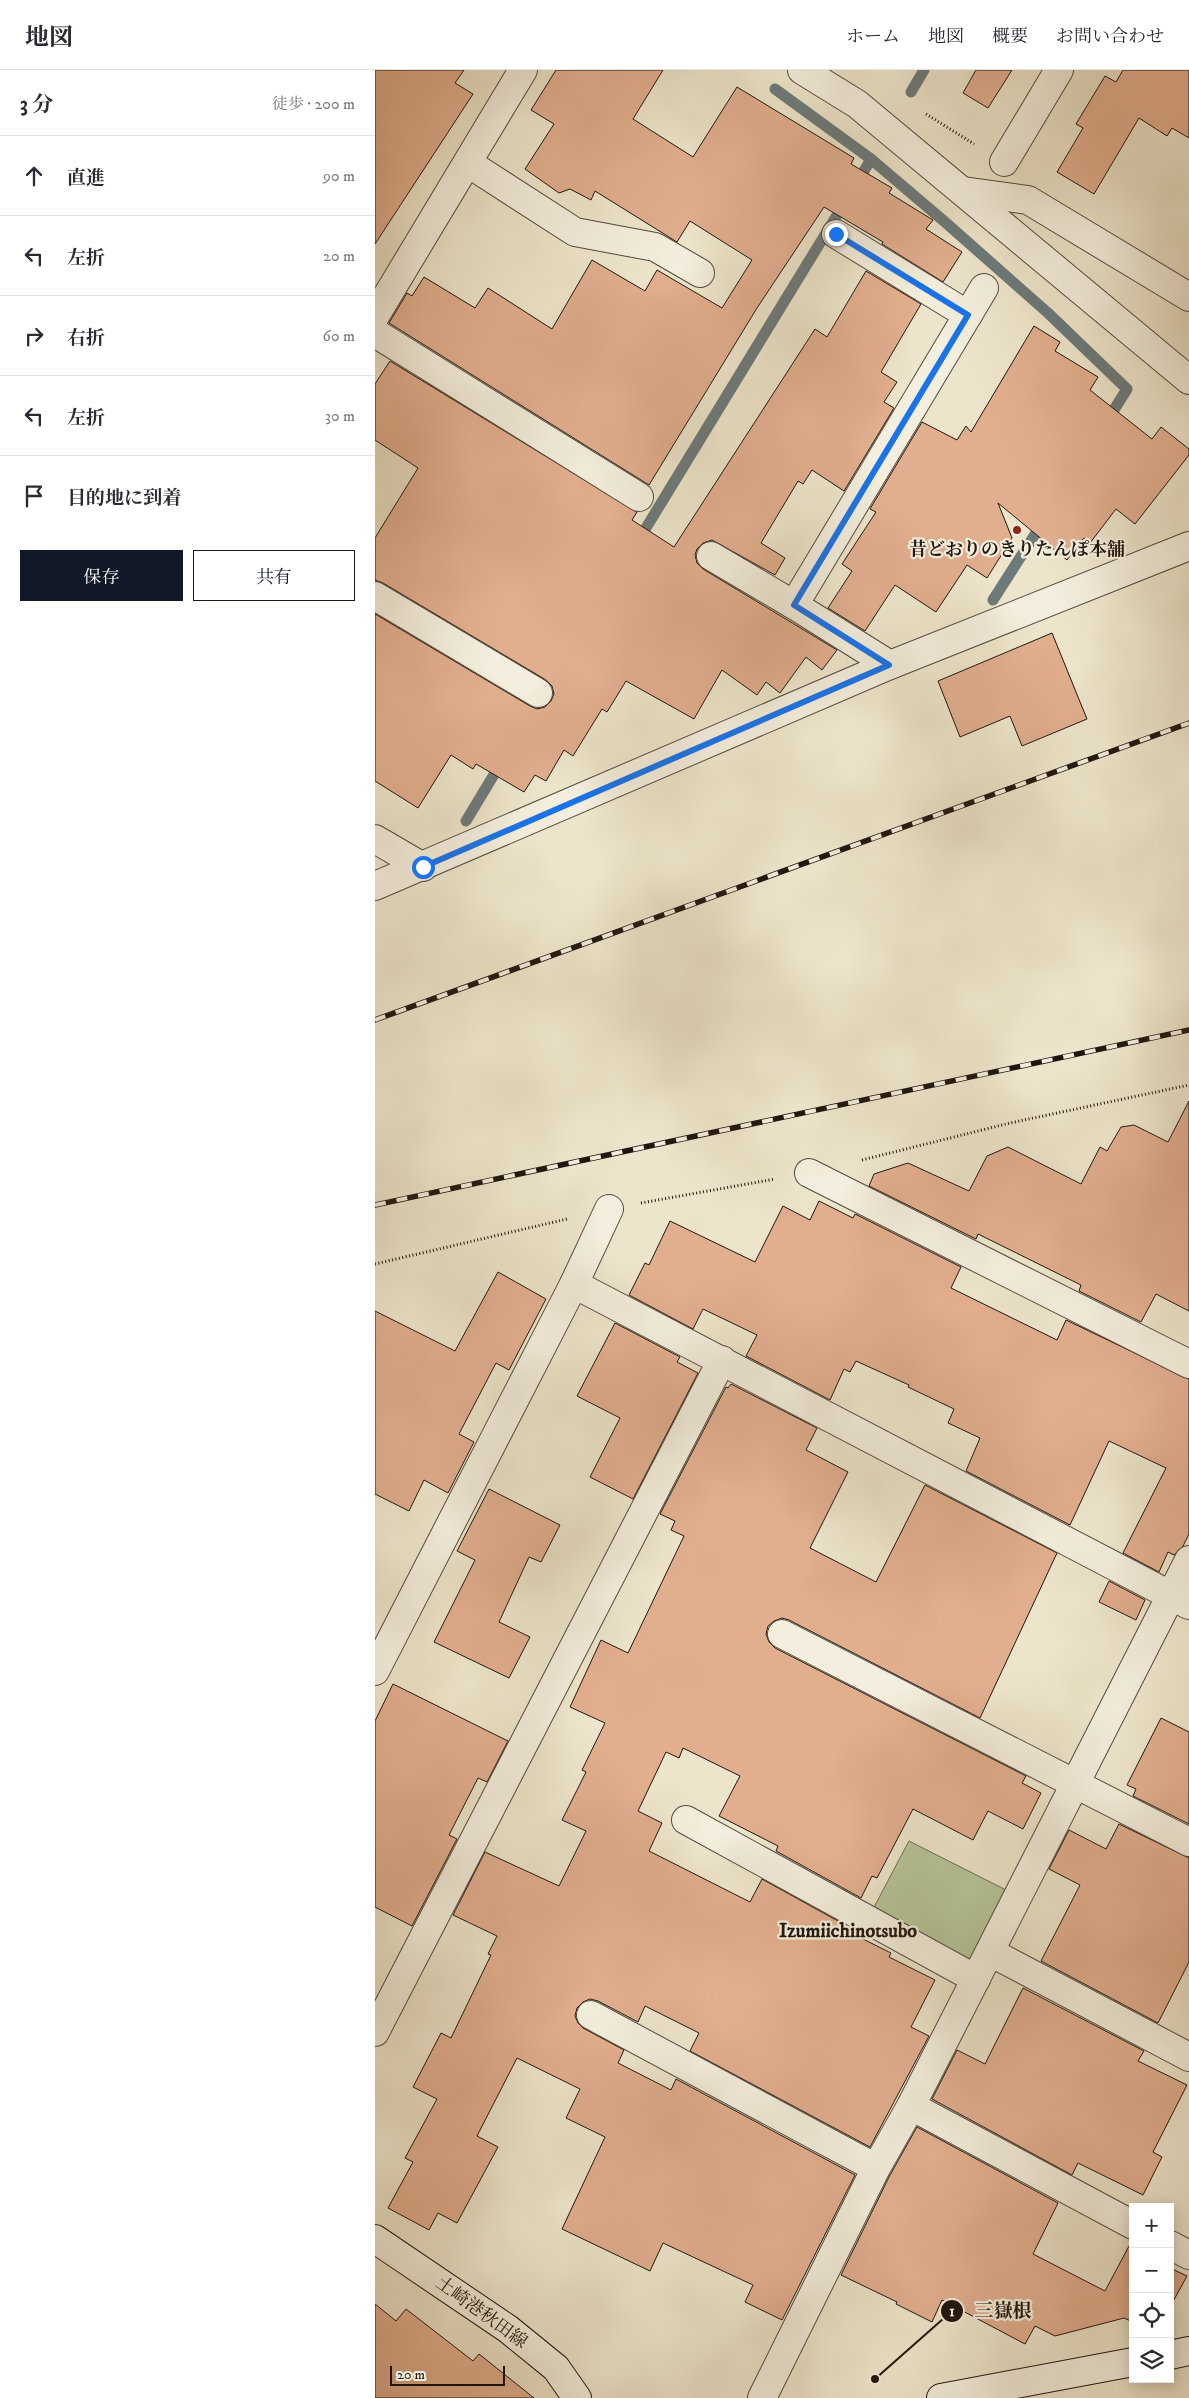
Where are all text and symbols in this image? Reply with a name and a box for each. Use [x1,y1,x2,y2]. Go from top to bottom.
text: 地図 [25,23,73,53]
text: ホーム [846,26,900,48]
text: 地図 [928,26,964,48]
text: 概要 [992,26,1028,48]
text: お問い合わせ [1056,26,1164,48]
text: 3 分 [20,92,53,118]
text: 徒歩 · 200 m [272,94,355,114]
icon: ahead [20,162,48,190]
text: 90 m [323,166,355,186]
text: 直進 [67,167,105,190]
route end [825,223,848,246]
icon: left [20,242,48,270]
text: 20 m [323,246,355,266]
text: 左折 [67,247,105,270]
icon: right [20,322,48,350]
text: 60 m [323,326,355,346]
text: 右折 [67,327,105,350]
icon: left [20,402,48,430]
text: 30 m [325,406,355,426]
text: 左折 [67,407,105,430]
icon: arrive [20,482,48,510]
text: 目的地に到着 [67,487,181,510]
marker: 昔どおりのきりたんぽ本舗 [1011,524,1023,536]
place label: 昔どおりのきりたんぽ本舗 [909,539,1125,561]
button: 保存 [20,550,183,601]
button: 共有 [193,550,355,601]
route start [412,856,435,879]
district label: Izumiichinotsubo [779,1919,917,1944]
map controls [1129,2203,1174,2383]
button: + [1129,2203,1174,2248]
button: − [1129,2248,1174,2293]
street label: 土崎港秋田線 [431,2272,532,2353]
button: locate [1129,2293,1174,2338]
callout: 三嶽根 [940,2294,1042,2328]
text: 三嶽根 [974,2300,1032,2323]
text: 1 [949,2302,955,2321]
button: layers [1129,2338,1174,2383]
scale bar [390,2363,505,2386]
text: 20 m [397,2366,425,2384]

